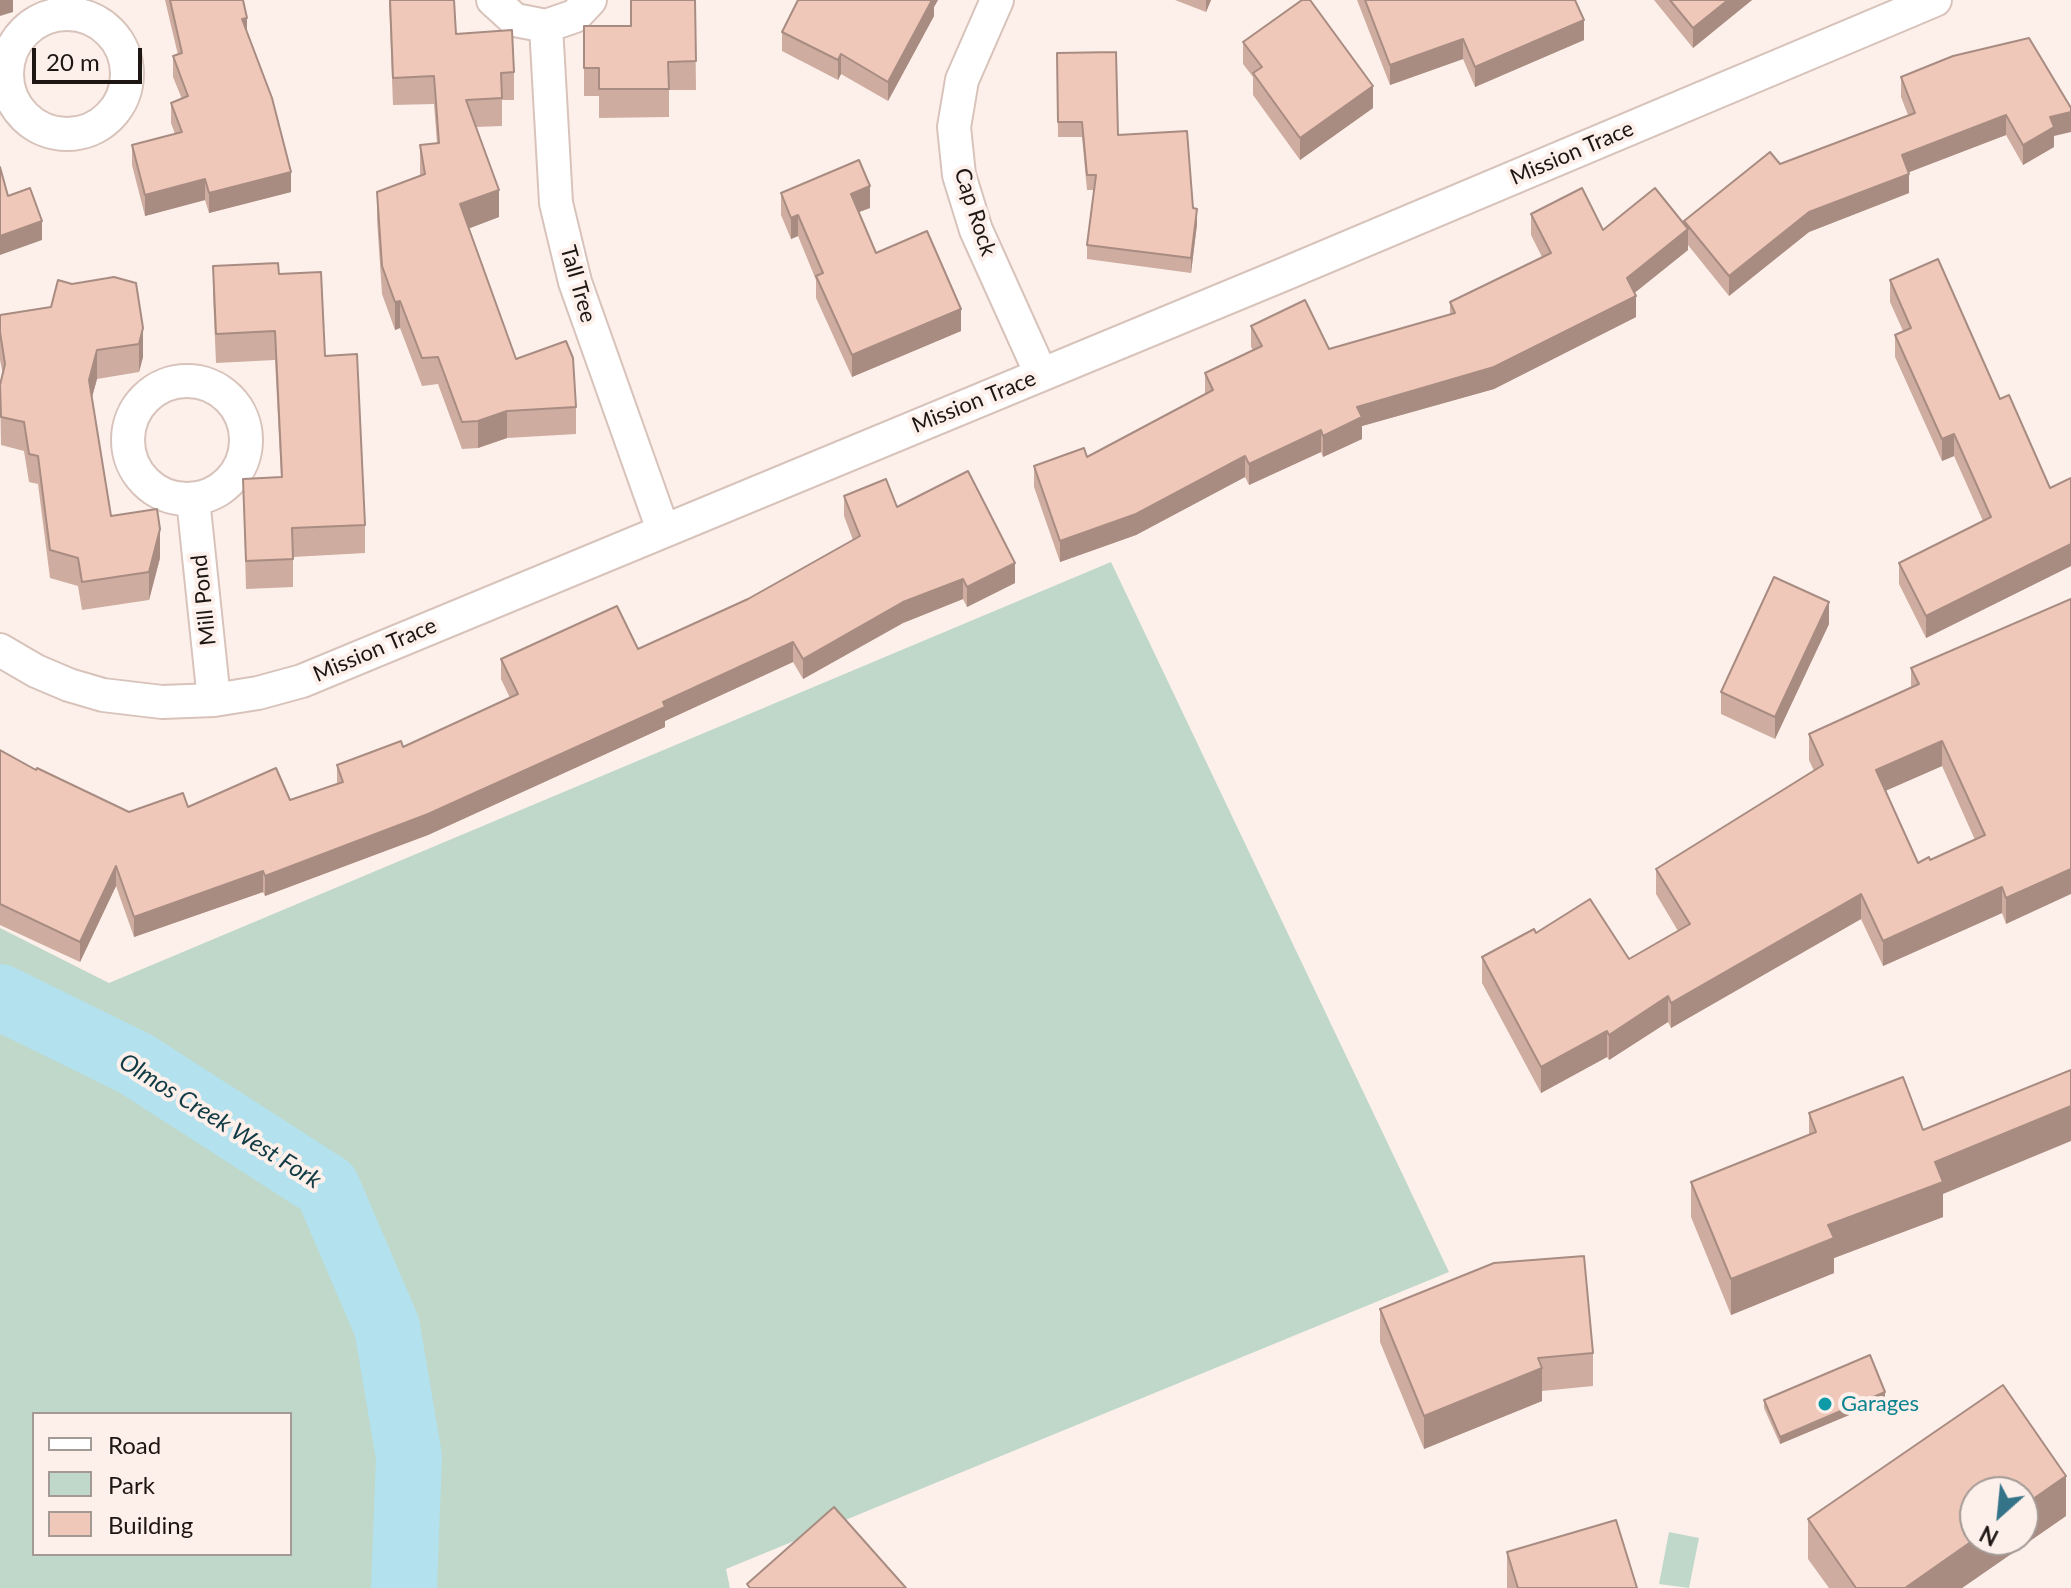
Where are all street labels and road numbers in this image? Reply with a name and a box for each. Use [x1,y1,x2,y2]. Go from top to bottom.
street label: Mission Trace [1506,115,1638,191]
street label: Cap Rock [948,165,1002,259]
street label: Tall Tree [554,242,602,326]
street label: Mission Trace [908,365,1040,439]
street label: Mill Pond [186,553,222,647]
street label: Mission Trace [309,612,441,688]

